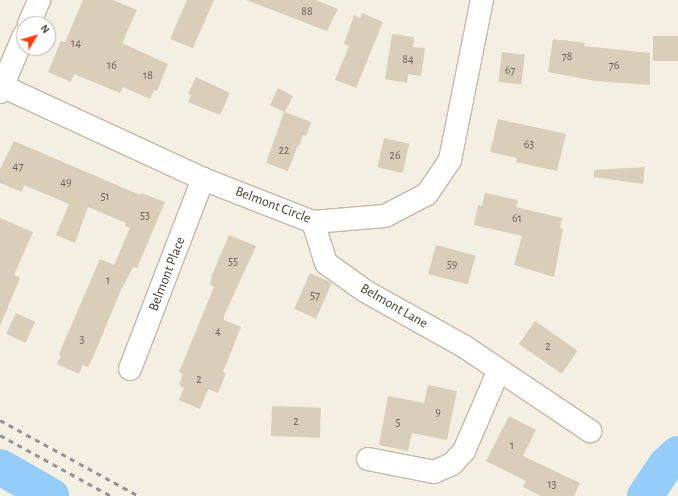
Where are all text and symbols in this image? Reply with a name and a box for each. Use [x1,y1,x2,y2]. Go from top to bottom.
house number: 88 [301,5,313,19]
north arrow [16,16,56,56]
text: N [38,23,52,35]
house number: 14 [71,37,81,51]
house number: 78 [562,50,572,64]
house number: 84 [402,53,414,67]
house number: 16 [107,59,117,73]
house number: 76 [609,59,619,73]
house number: 67 [505,64,515,78]
house number: 18 [143,69,153,83]
house number: 63 [524,138,534,152]
house number: 22 [279,144,289,158]
house number: 26 [389,149,401,163]
house number: 47 [13,160,23,174]
house number: 49 [60,176,72,190]
street label: Belmont Circle [233,183,313,227]
house number: 51 [100,190,110,204]
house number: 53 [140,209,150,223]
house number: 61 [512,212,522,226]
street label: Belmont Place [145,234,189,314]
house number: 55 [228,255,238,269]
house number: 59 [447,258,457,272]
house number: 1 [106,274,110,288]
street label: Belmont Lane [357,280,431,332]
house number: 57 [310,289,320,303]
house number: 4 [215,325,221,339]
house number: 3 [80,333,84,347]
house number: 2 [545,340,551,354]
house number: 2 [196,373,202,387]
house number: 9 [435,406,441,420]
house number: 2 [293,415,299,429]
house number: 5 [395,416,401,430]
house number: 1 [510,439,514,453]
house number: 13 [547,478,557,492]

